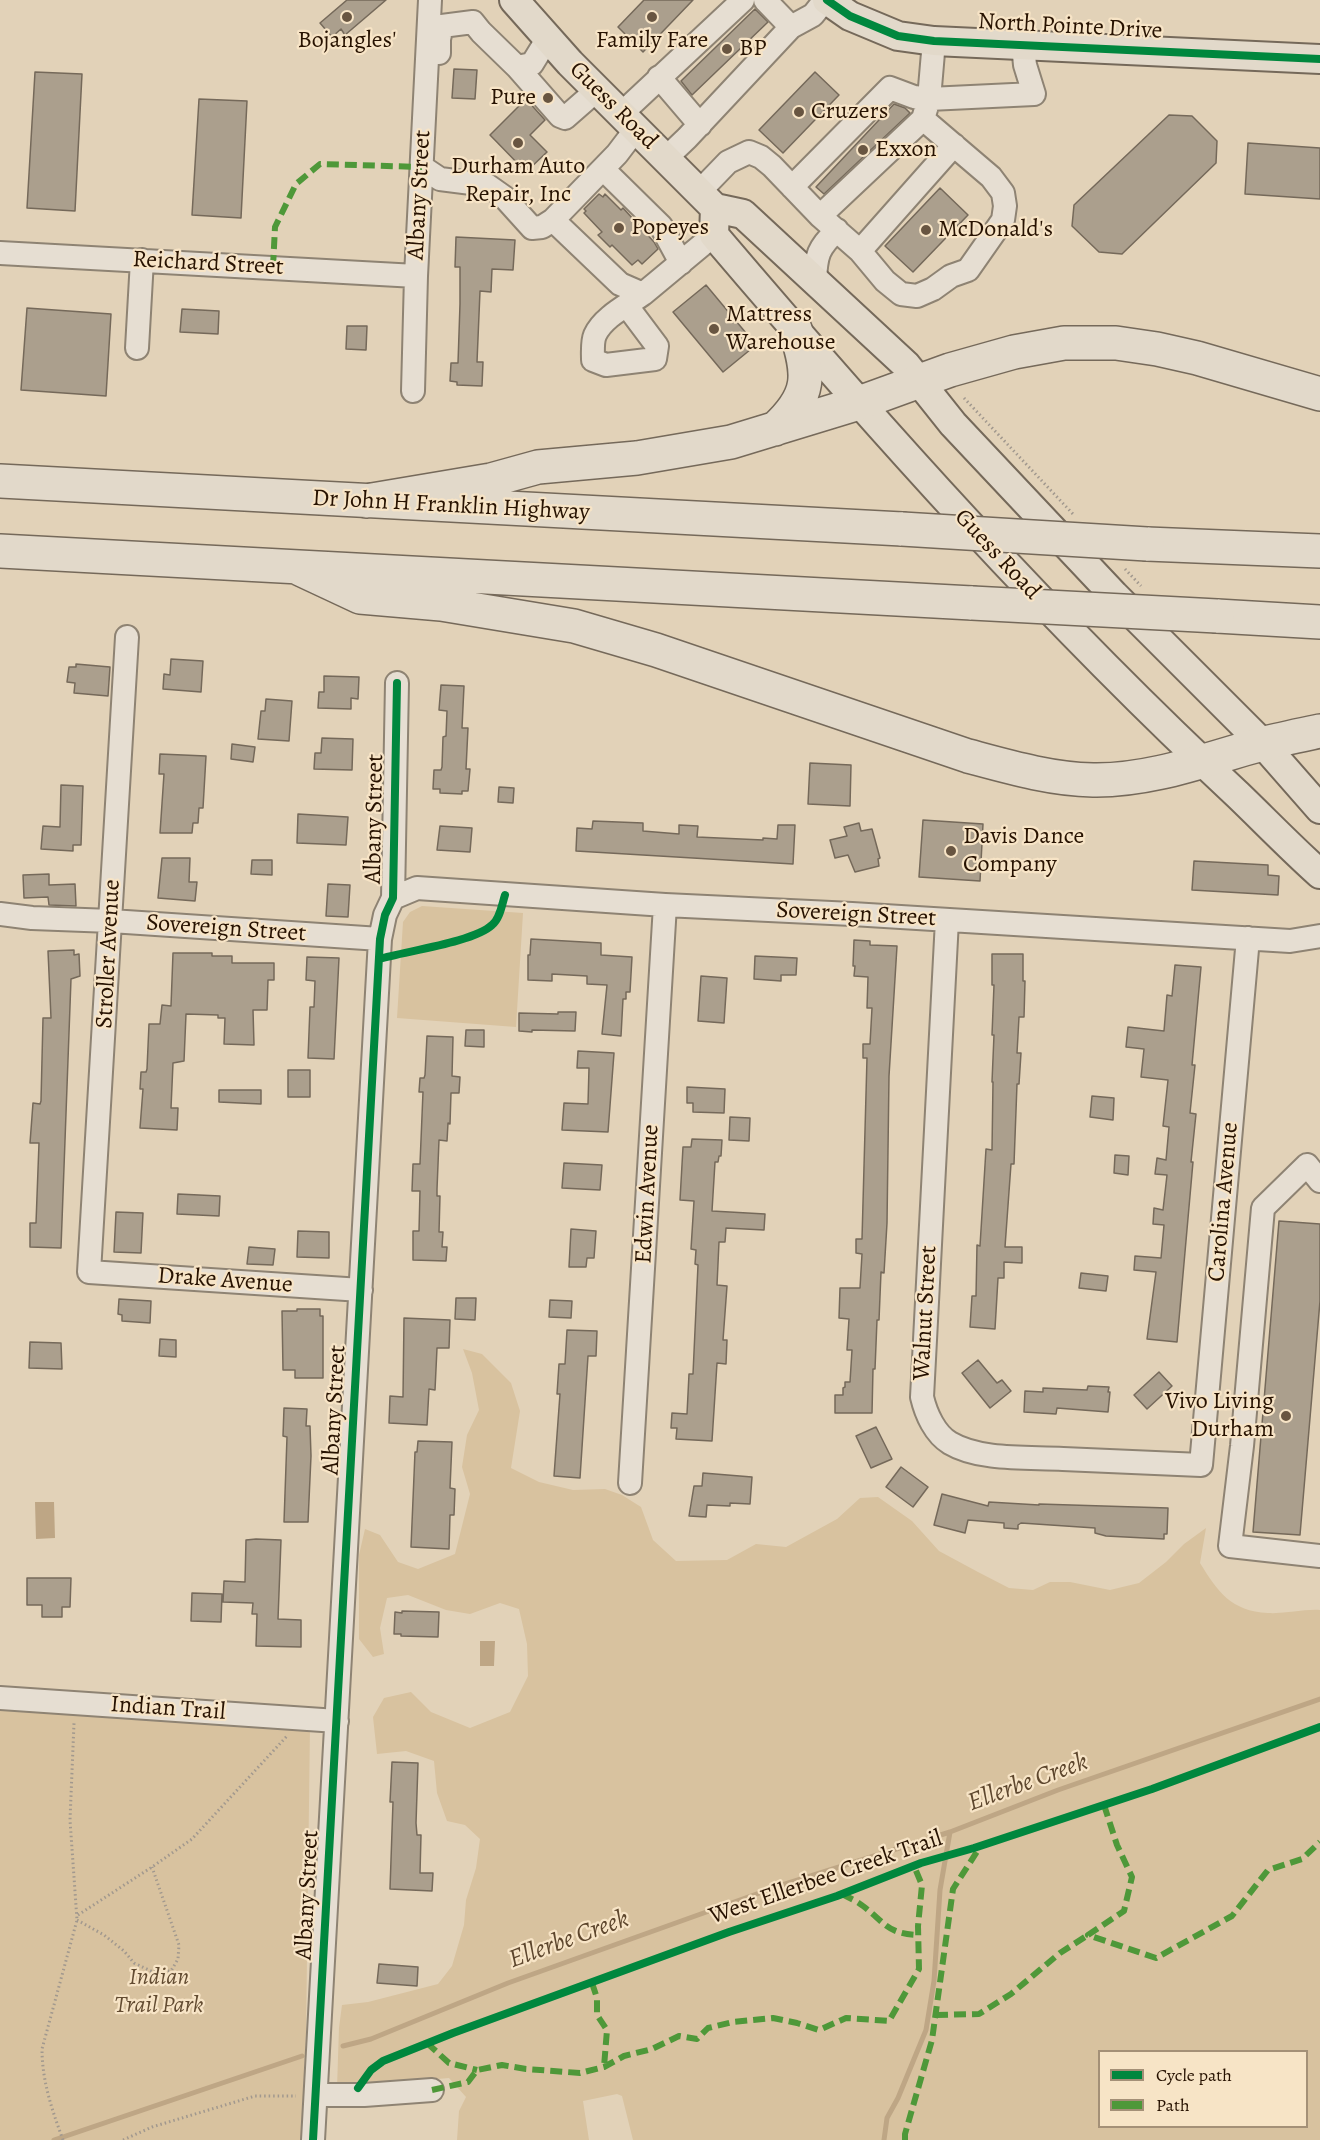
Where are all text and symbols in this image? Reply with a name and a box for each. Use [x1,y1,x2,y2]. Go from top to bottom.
street label: North Pointe Drive [977,8,1163,46]
marker: Bojangles' [340,10,354,24]
marker: Family Fare [645,10,659,24]
place label: Bojangles' [298,27,396,55]
place label: Family Fare [596,27,708,55]
place label: BP [739,35,767,63]
marker: BP [720,42,734,56]
street label: Guess Road [563,56,663,156]
place label: Pure [490,84,536,112]
marker: Pure [541,91,555,105]
place label: Cruzers [811,98,888,126]
marker: Cruzers [792,105,806,119]
street label: Albany Street [402,129,438,261]
marker: Durham Auto Repair, Inc [511,136,525,150]
place label: Exxon [875,136,937,164]
marker: Exxon [856,143,870,157]
place label: Durham Auto Repair, Inc [451,153,585,209]
place label: Popeyes [631,214,709,242]
place label: McDonald's [938,216,1053,244]
marker: Popeyes [612,221,626,235]
marker: McDonald's [919,223,933,237]
street label: Reichard Street [132,246,284,282]
place label: Mattress Warehouse [726,301,835,357]
marker: Mattress Warehouse [707,322,721,336]
street label: Dr John H Franklin Highway [312,484,590,528]
street label: Guess Road [948,504,1046,606]
street label: Albany Street [359,754,391,884]
place label: Davis Dance Company [963,823,1084,879]
marker: Davis Dance Company [944,844,958,858]
street label: Stroller Avenue [91,879,127,1029]
street label: Sovereign Street [775,896,937,934]
street label: Sovereign Street [145,909,307,949]
street label: Carolina Avenue [1203,1121,1245,1283]
street label: Edwin Avenue [630,1124,666,1264]
street label: Walnut Street [908,1245,944,1381]
street label: Drake Avenue [156,1262,294,1300]
street label: Albany Street [317,1344,353,1476]
place label: Vivo Living Durham [1165,1388,1274,1444]
marker: Vivo Living Durham [1279,1409,1293,1423]
street label: Indian Trail [109,1691,227,1727]
water label: Ellerbe Creek [964,1747,1092,1819]
street label: West Ellerbee Creek Trail [706,1825,946,1931]
street label: Albany Street [290,1829,326,1961]
water label: Ellerbe Creek [505,1904,633,1976]
park label: Indian Trail Park [115,1964,203,2020]
legend [1098,2050,1308,2128]
text: Cycle path [1156,2063,1232,2087]
text: Path [1156,2093,1190,2117]

